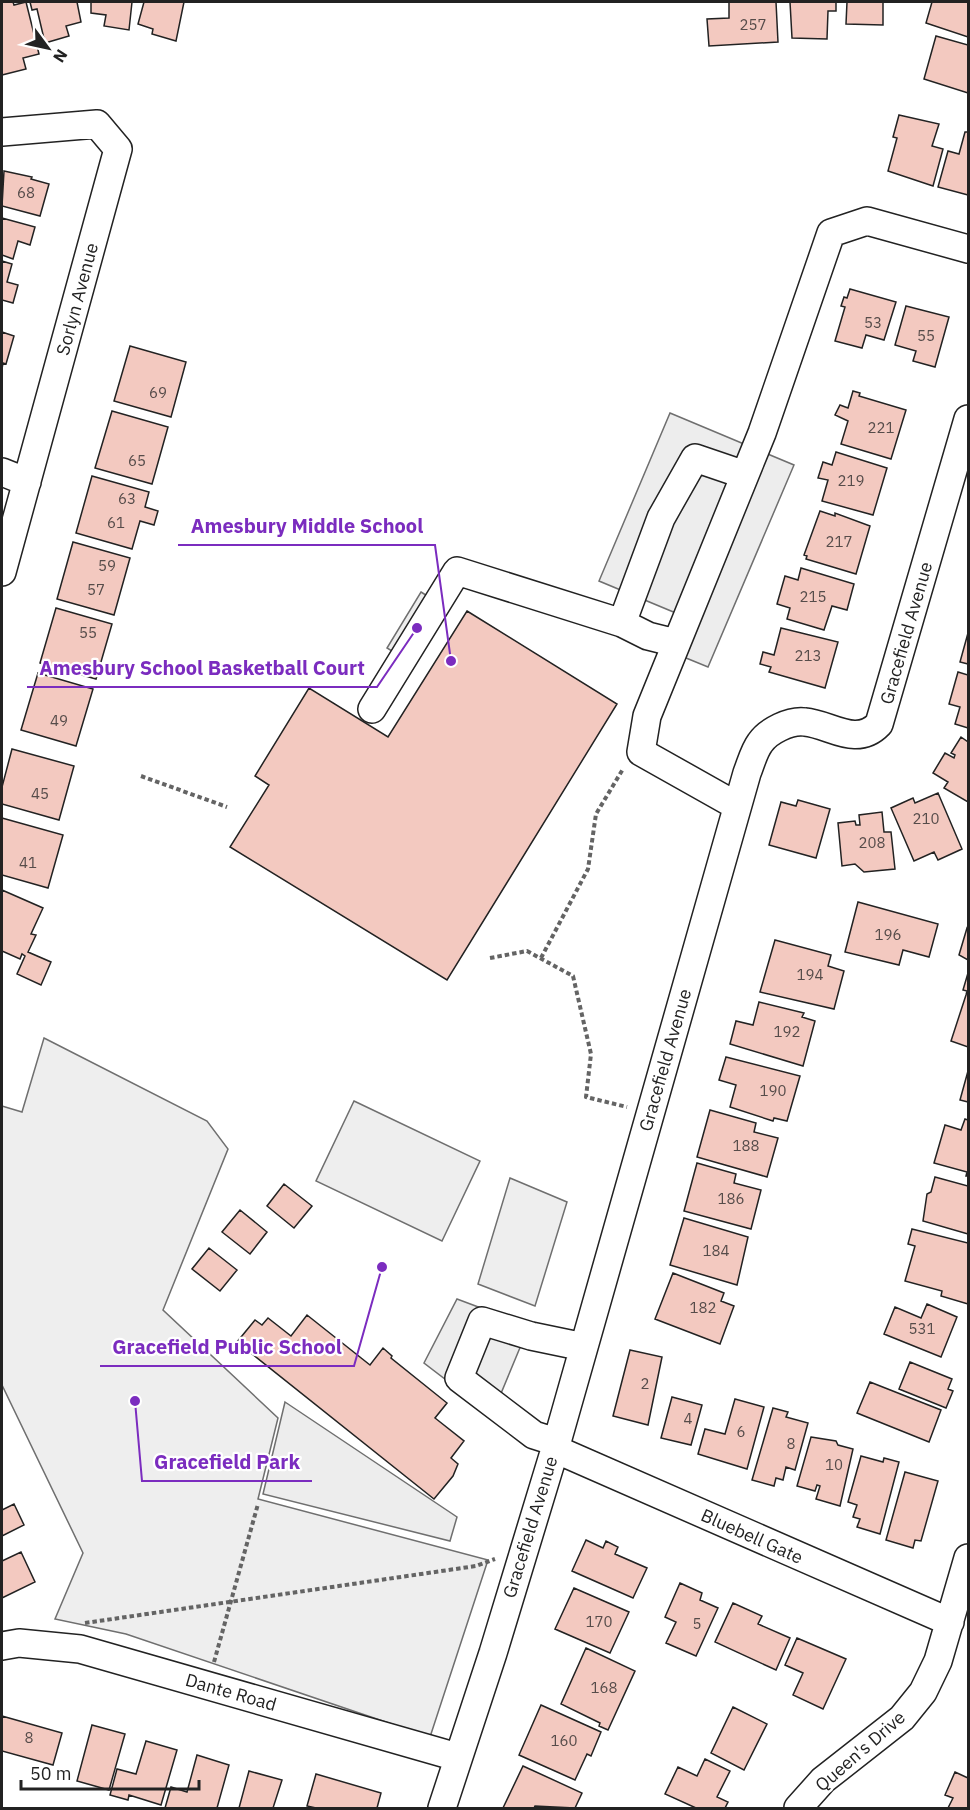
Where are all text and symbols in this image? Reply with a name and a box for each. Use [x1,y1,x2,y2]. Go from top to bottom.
house number: 257 [739,15,767,34]
north arrow [18,18,78,78]
text: N [49,46,72,66]
house number: 68 [17,183,35,202]
street label: Sorlyn Avenue [51,240,103,358]
house number: 53 [864,313,882,332]
house number: 55 [917,326,935,345]
house number: 69 [149,383,167,402]
house number: 221 [867,418,895,437]
house number: 65 [128,451,146,470]
house number: 219 [837,471,865,490]
house number: 63 [118,489,136,508]
callout: Amesbury Middle School [178,507,435,545]
text: Amesbury Middle School [191,512,423,539]
house number: 61 [107,513,125,532]
house number: 217 [825,532,853,551]
house number: 59 [98,556,116,575]
street label: Gracefield Avenue [875,559,937,707]
house number: 57 [87,580,105,599]
house number: 215 [799,587,827,606]
house number: 55 [79,623,97,642]
house number: 213 [794,646,822,665]
callout: Amesbury School Basketball Court [27,649,377,687]
text: Amesbury School Basketball Court [39,654,365,681]
house number: 49 [50,711,68,730]
house number: 45 [31,784,49,803]
house number: 210 [912,809,940,828]
house number: 208 [858,833,886,852]
house number: 41 [19,853,37,872]
house number: 196 [874,925,902,944]
house number: 194 [796,965,824,984]
street label: Gracefield Avenue [634,986,696,1134]
house number: 192 [773,1022,801,1041]
house number: 190 [759,1081,787,1100]
house number: 188 [732,1136,760,1155]
house number: 186 [717,1189,745,1208]
house number: 184 [702,1241,730,1260]
house number: 182 [689,1298,717,1317]
house number: 531 [908,1319,936,1338]
callout: Gracefield Public School [100,1328,354,1366]
text: Gracefield Public School [112,1333,342,1360]
house number: 2 [640,1374,650,1393]
house number: 4 [683,1409,693,1428]
house number: 6 [736,1422,746,1441]
house number: 8 [786,1434,796,1453]
callout: Gracefield Park [142,1443,312,1481]
text: Gracefield Park [154,1448,300,1475]
street label: Gracefield Avenue [497,1453,563,1601]
house number: 10 [825,1455,843,1474]
street label: Bluebell Gate [697,1503,807,1569]
house number: 170 [585,1612,613,1631]
house number: 5 [692,1614,702,1633]
street label: Dante Road [183,1668,279,1716]
house number: 168 [590,1678,618,1697]
street label: Queen's Drive [810,1706,910,1796]
house number: 8 [24,1728,34,1747]
house number: 160 [550,1731,578,1750]
scale bar [21,1753,200,1791]
text: 50 m [30,1762,72,1785]

